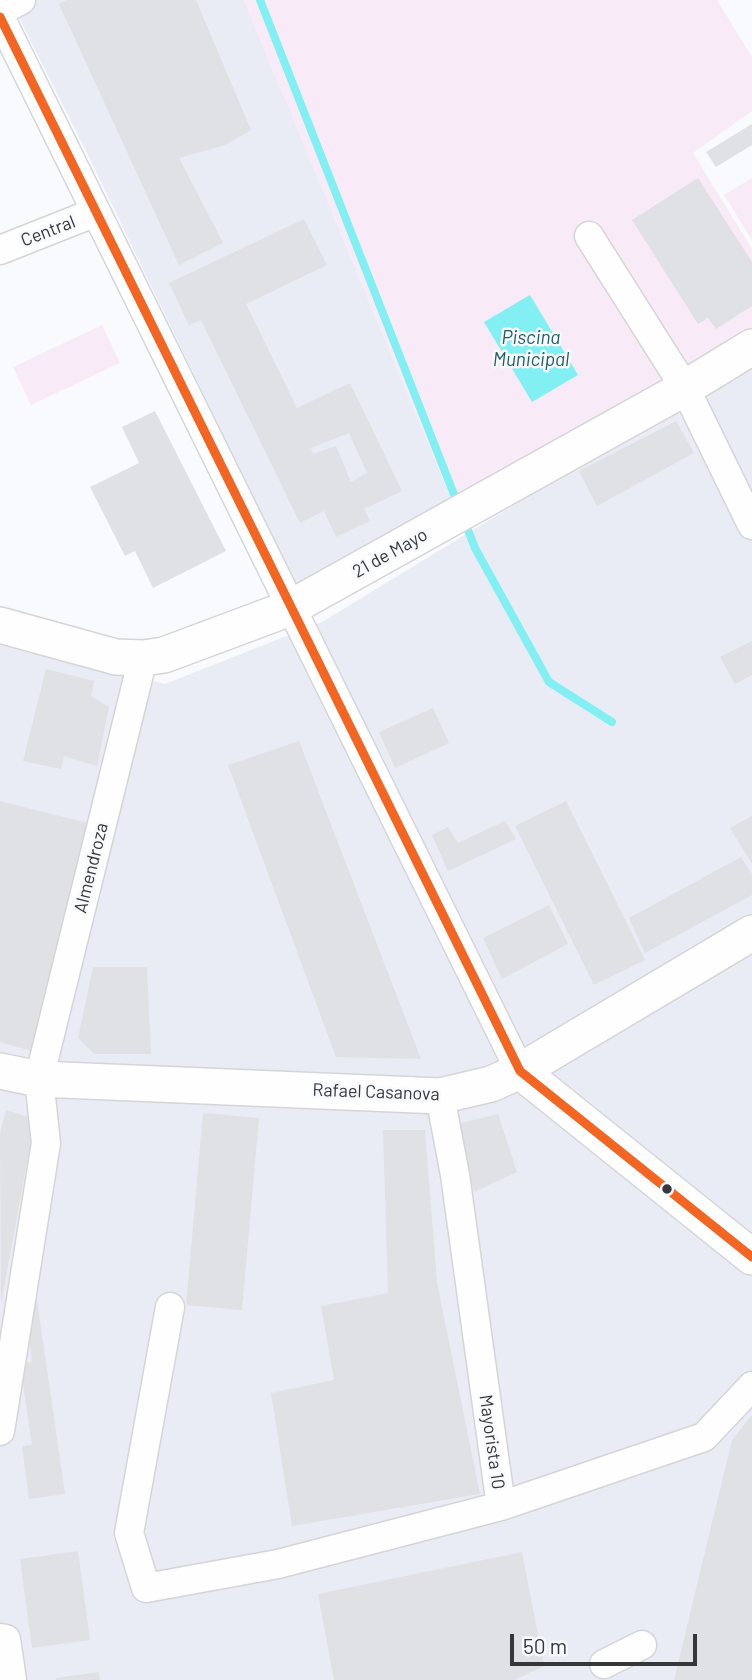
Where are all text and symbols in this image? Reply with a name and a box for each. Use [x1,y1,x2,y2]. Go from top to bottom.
street label: Central [18,211,78,251]
water label: Piscina Municipal [493,327,569,371]
street label: 21 de Mayo [349,524,431,582]
street label: Almendroza [69,821,113,915]
street label: Rafael Casanova [312,1079,440,1105]
unlabelled marker [660,1182,674,1196]
street label: Mayorista 10 [475,1393,509,1491]
scale bar [514,1620,701,1664]
text: 50 m [523,1633,567,1658]

